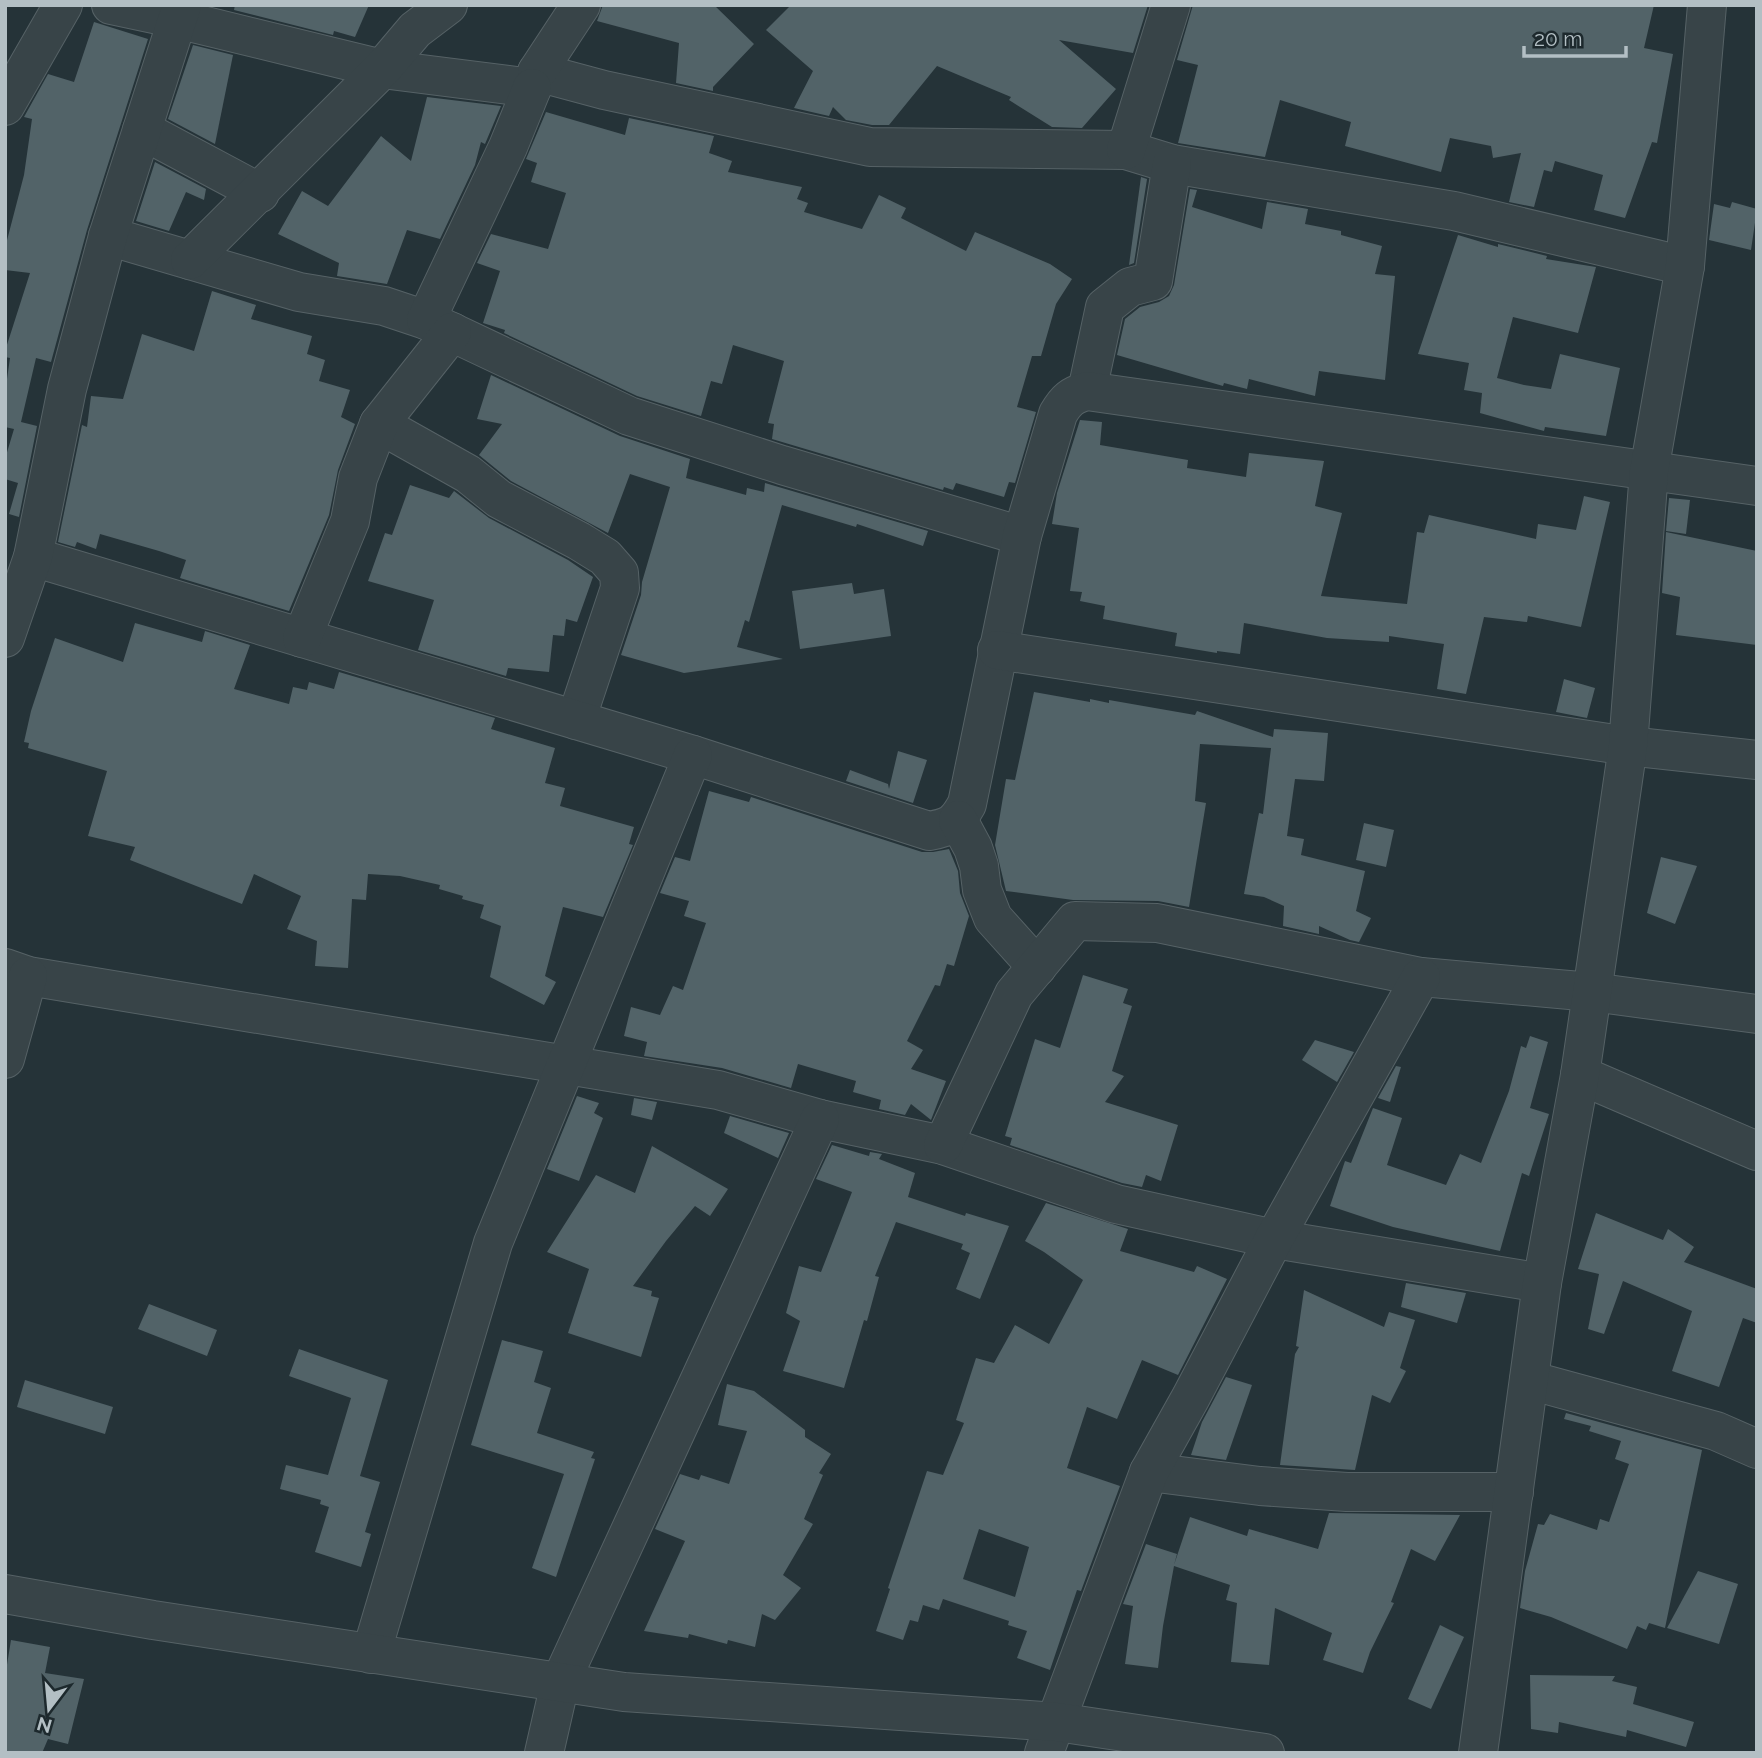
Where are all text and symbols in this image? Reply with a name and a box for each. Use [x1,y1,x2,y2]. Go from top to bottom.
scale bar [1524,14,1626,58]
text: 20 m [1534,26,1582,51]
north arrow [14,1674,84,1744]
text: N [34,1713,54,1738]

